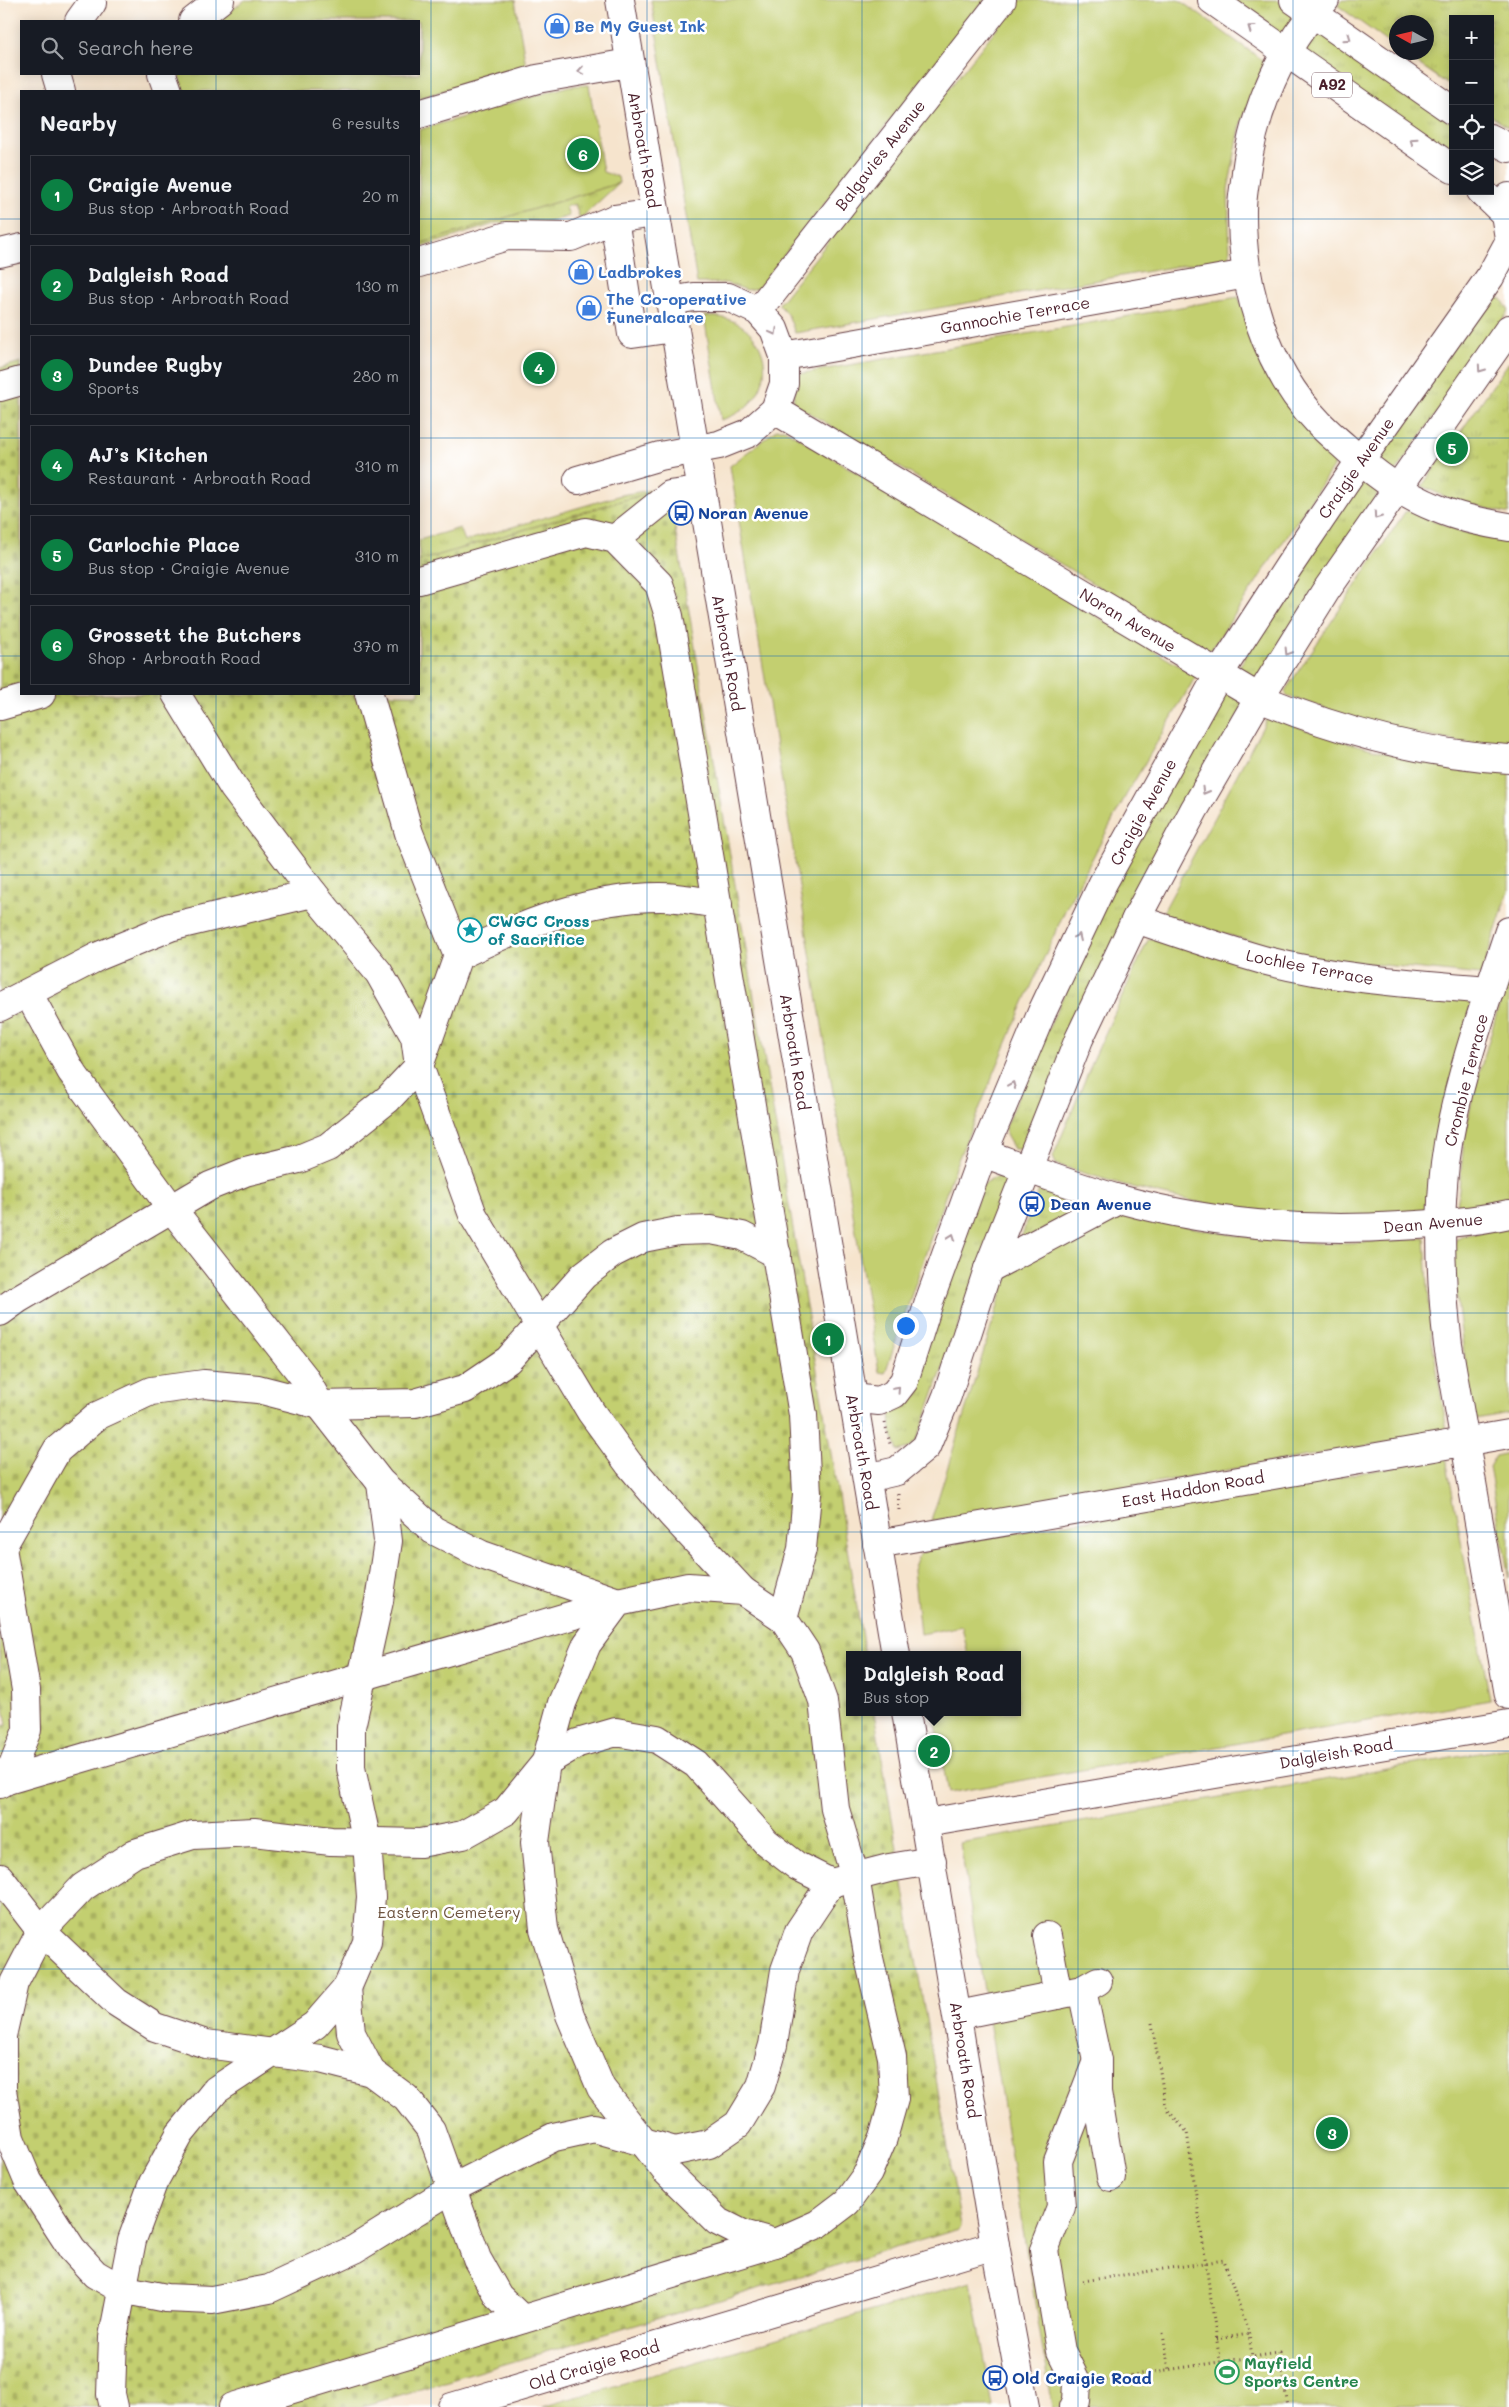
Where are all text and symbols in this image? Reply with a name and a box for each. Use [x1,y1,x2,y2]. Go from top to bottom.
shop icon: Be My Guest Ink [544,13,570,39]
place label: Be My Guest Ink [574,15,705,36]
north arrow [1389,15,1434,60]
map controls [1449,15,1494,195]
button: + [1449,15,1494,60]
search box [20,20,420,75]
one-way arrow [1247,25,1257,34]
one-way arrow [1343,32,1352,41]
icon: search [38,34,66,62]
text: Search here [78,35,194,60]
button: − [1449,60,1494,105]
one-way arrow [577,66,586,76]
road number: A92 [1312,72,1352,98]
street label: Arbroath Road [624,90,665,210]
street label: Balgavies Avenue [830,95,929,214]
button: locate [1449,105,1494,150]
text: Nearby [40,109,117,136]
text: 6 results [332,112,400,133]
pin: 6 [567,135,599,173]
one-way arrow [1409,138,1419,147]
button: layers [1449,150,1494,195]
text: Craigie Avenue [88,172,232,197]
text: 1 [53,185,61,206]
text: 20 m [362,185,399,206]
text: Bus stop · Arbroath Road [88,197,289,218]
shop icon: Ladbrokes [568,259,594,285]
place label: Ladbrokes [598,261,682,282]
text: Dalgleish Road [88,262,228,287]
text: 2 [53,275,61,296]
text: 130 m [355,275,399,296]
text: Bus stop · Arbroath Road [88,287,289,308]
place label: The Co-operative Funeralcare [606,288,747,327]
street label: Gannochie Terrace [938,291,1091,338]
shop icon: The Co-operative Funeralcare [576,295,602,321]
one-way arrow [768,327,778,336]
pin: 4 [523,349,555,387]
text: Dundee Rugby [88,352,223,377]
one-way arrow [1478,363,1487,373]
text: 3 [52,365,62,386]
text: 280 m [353,365,399,386]
text: Sports [88,377,139,398]
street label: Craigie Avenue [1313,413,1398,522]
pin: 5 [1436,429,1468,467]
text: AJ’s Kitchen [88,442,208,467]
text: 4 [52,455,62,476]
text: 310 m [355,455,399,476]
text: Restaurant · Arbroath Road [88,467,311,488]
bus stop icon: Noran Avenue [668,500,694,526]
place label: Noran Avenue [698,502,809,523]
one-way arrow [1374,510,1383,520]
text: Carlochie Place [88,532,240,557]
text: 5 [52,545,62,566]
text: 310 m [355,545,399,566]
text: Bus stop · Craigie Avenue [88,557,290,578]
street label: Noran Avenue [1076,583,1180,657]
street label: Arbroath Road [708,593,749,713]
text: Grossett the Butchers [88,622,301,647]
text: 6 [52,635,62,656]
text: 370 m [353,635,399,656]
one-way arrow [1284,646,1294,655]
text: Shop · Arbroath Road [88,647,260,668]
street label: Craigie Avenue [1105,755,1181,869]
one-way arrow [1201,786,1211,795]
place label: CWGC Cross of Sacrifice [488,910,590,949]
place icon: CWGC Cross of Sacrifice [457,917,483,943]
one-way arrow [1072,933,1082,942]
street label: Lochlee Terrace [1245,944,1376,989]
street label: Arbroath Road [776,992,815,1112]
street label: Crombie Terrace [1439,1011,1492,1148]
one-way arrow [1006,1082,1016,1090]
bus stop icon: Dean Avenue [1019,1191,1045,1217]
place label: Dean Avenue [1050,1193,1151,1214]
street label: Dean Avenue [1382,1208,1484,1237]
one-way arrow [947,1233,957,1242]
your location [893,1313,919,1339]
pin: 1 [812,1320,844,1358]
one-way arrow [891,1385,900,1394]
street label: Arbroath Road [842,1392,883,1512]
street label: East Haddon Road [1120,1466,1266,1511]
popup [846,1651,1021,1716]
text: Dalgleish Road [863,1661,1004,1686]
text: Bus stop [863,1686,929,1707]
pin: 2 [918,1732,950,1770]
street label: Dalgleish Road [1278,1732,1394,1773]
park label: Eastern Cemetery [377,1901,521,1922]
street label: Arbroath Road [946,2000,985,2120]
pin: 3 [1316,2114,1348,2152]
street label: Old Craigie Road [526,2335,662,2394]
place label: Mayfield Sports Centre [1244,2352,1359,2391]
sports icon: Mayfield Sports Centre [1214,2359,1240,2385]
bus stop icon: Old Craigie Road [982,2365,1008,2391]
place label: Old Craigie Road [1012,2367,1152,2388]

